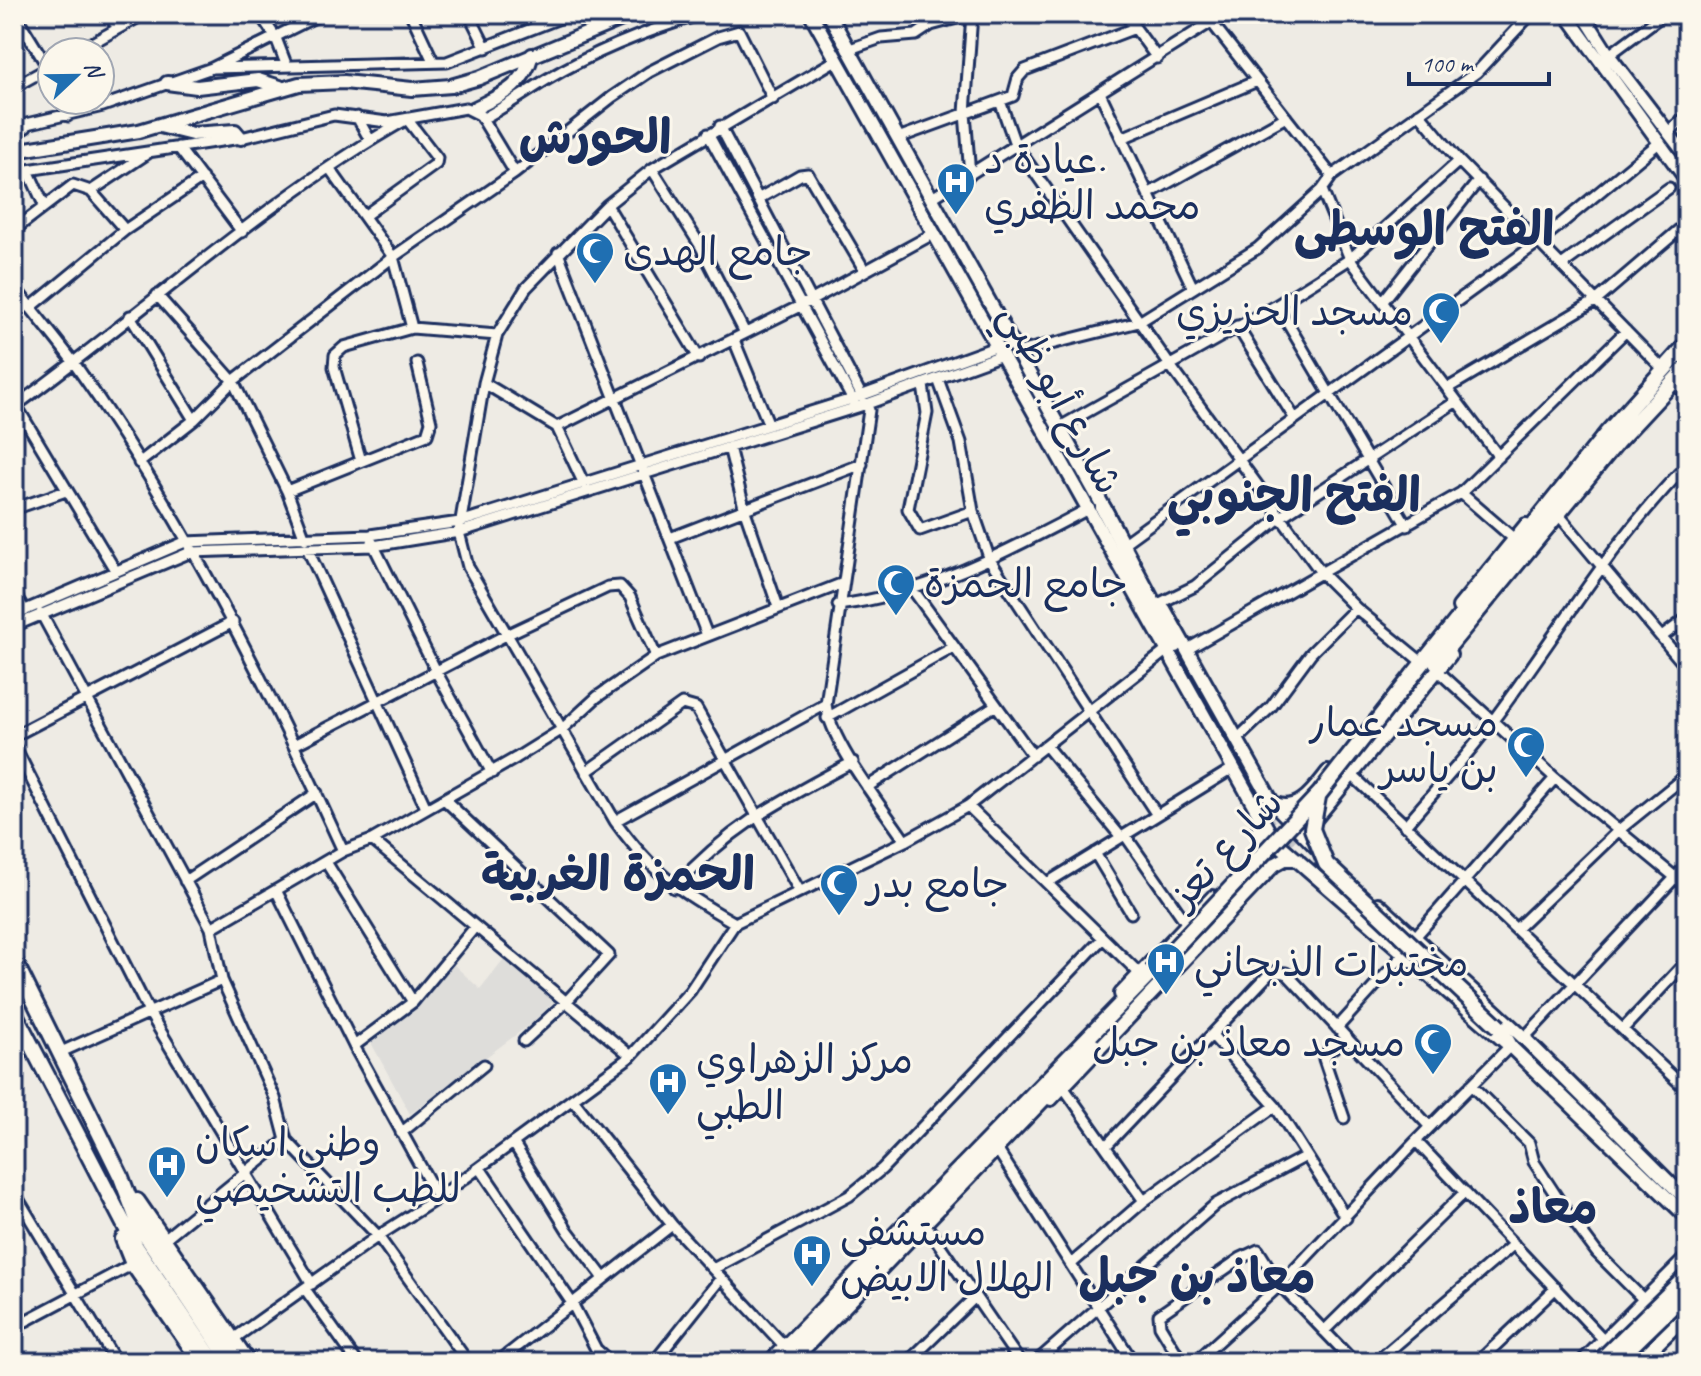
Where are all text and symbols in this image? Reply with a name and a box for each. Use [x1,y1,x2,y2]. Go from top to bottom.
north arrow [36,36,116,116]
scale bar [1409,36,1549,86]
text: 100 m [1421,49,1475,79]
text: N [78,57,110,84]
district label: الحورش [519,107,671,167]
place label: عيادة د. محمد الظفري [984,135,1201,234]
hospital icon: عيادة د. محمد الظفري [935,161,977,216]
district label: الفتح الوسطى [1294,199,1554,260]
place label: جامع الهدى [623,227,813,280]
mosque icon: جامع الهدى [574,230,616,285]
place label: مسجد الحزيزي [1176,287,1413,340]
mosque icon: مسجد الحزيزي [1420,290,1462,345]
street label: شارع أبو ظبي [980,294,1134,507]
district label: الفتح الجنوبي [1167,465,1421,537]
place label: جامع الحمزة [924,559,1128,612]
mosque icon: جامع الحمزة [875,562,917,617]
place label: مسجد عمار بن ياسر [1308,698,1498,794]
mosque icon: مسجد عمار بن ياسر [1505,724,1547,779]
street label: شارع تعز [1156,778,1295,923]
district label: الحمزة الغربية [481,844,755,904]
place label: جامع بدر [864,859,1009,912]
mosque icon: جامع بدر [818,862,860,917]
place label: مختبرات الذبحاني [1194,938,1468,997]
hospital icon: مختبرات الذبحاني [1145,941,1187,996]
place label: مسجد معاذ بن جبل [1092,1018,1405,1068]
mosque icon: مسجد معاذ بن جبل [1412,1021,1454,1076]
place label: مركز الزهراوي الطبي [696,1035,913,1140]
hospital icon: مركز الزهراوي الطبي [647,1061,689,1116]
place label: وطني اسكان للطب التشخيصي [195,1118,461,1223]
hospital icon: وطني اسكان للطب التشخيصي [146,1144,188,1199]
district label: معاذ [1508,1177,1598,1237]
place label: مستشفى الهلال الابيض [840,1207,1054,1303]
hospital icon: مستشفى الهلال الابيض [791,1233,833,1288]
district label: معاذ بن جبل [1078,1246,1316,1306]

